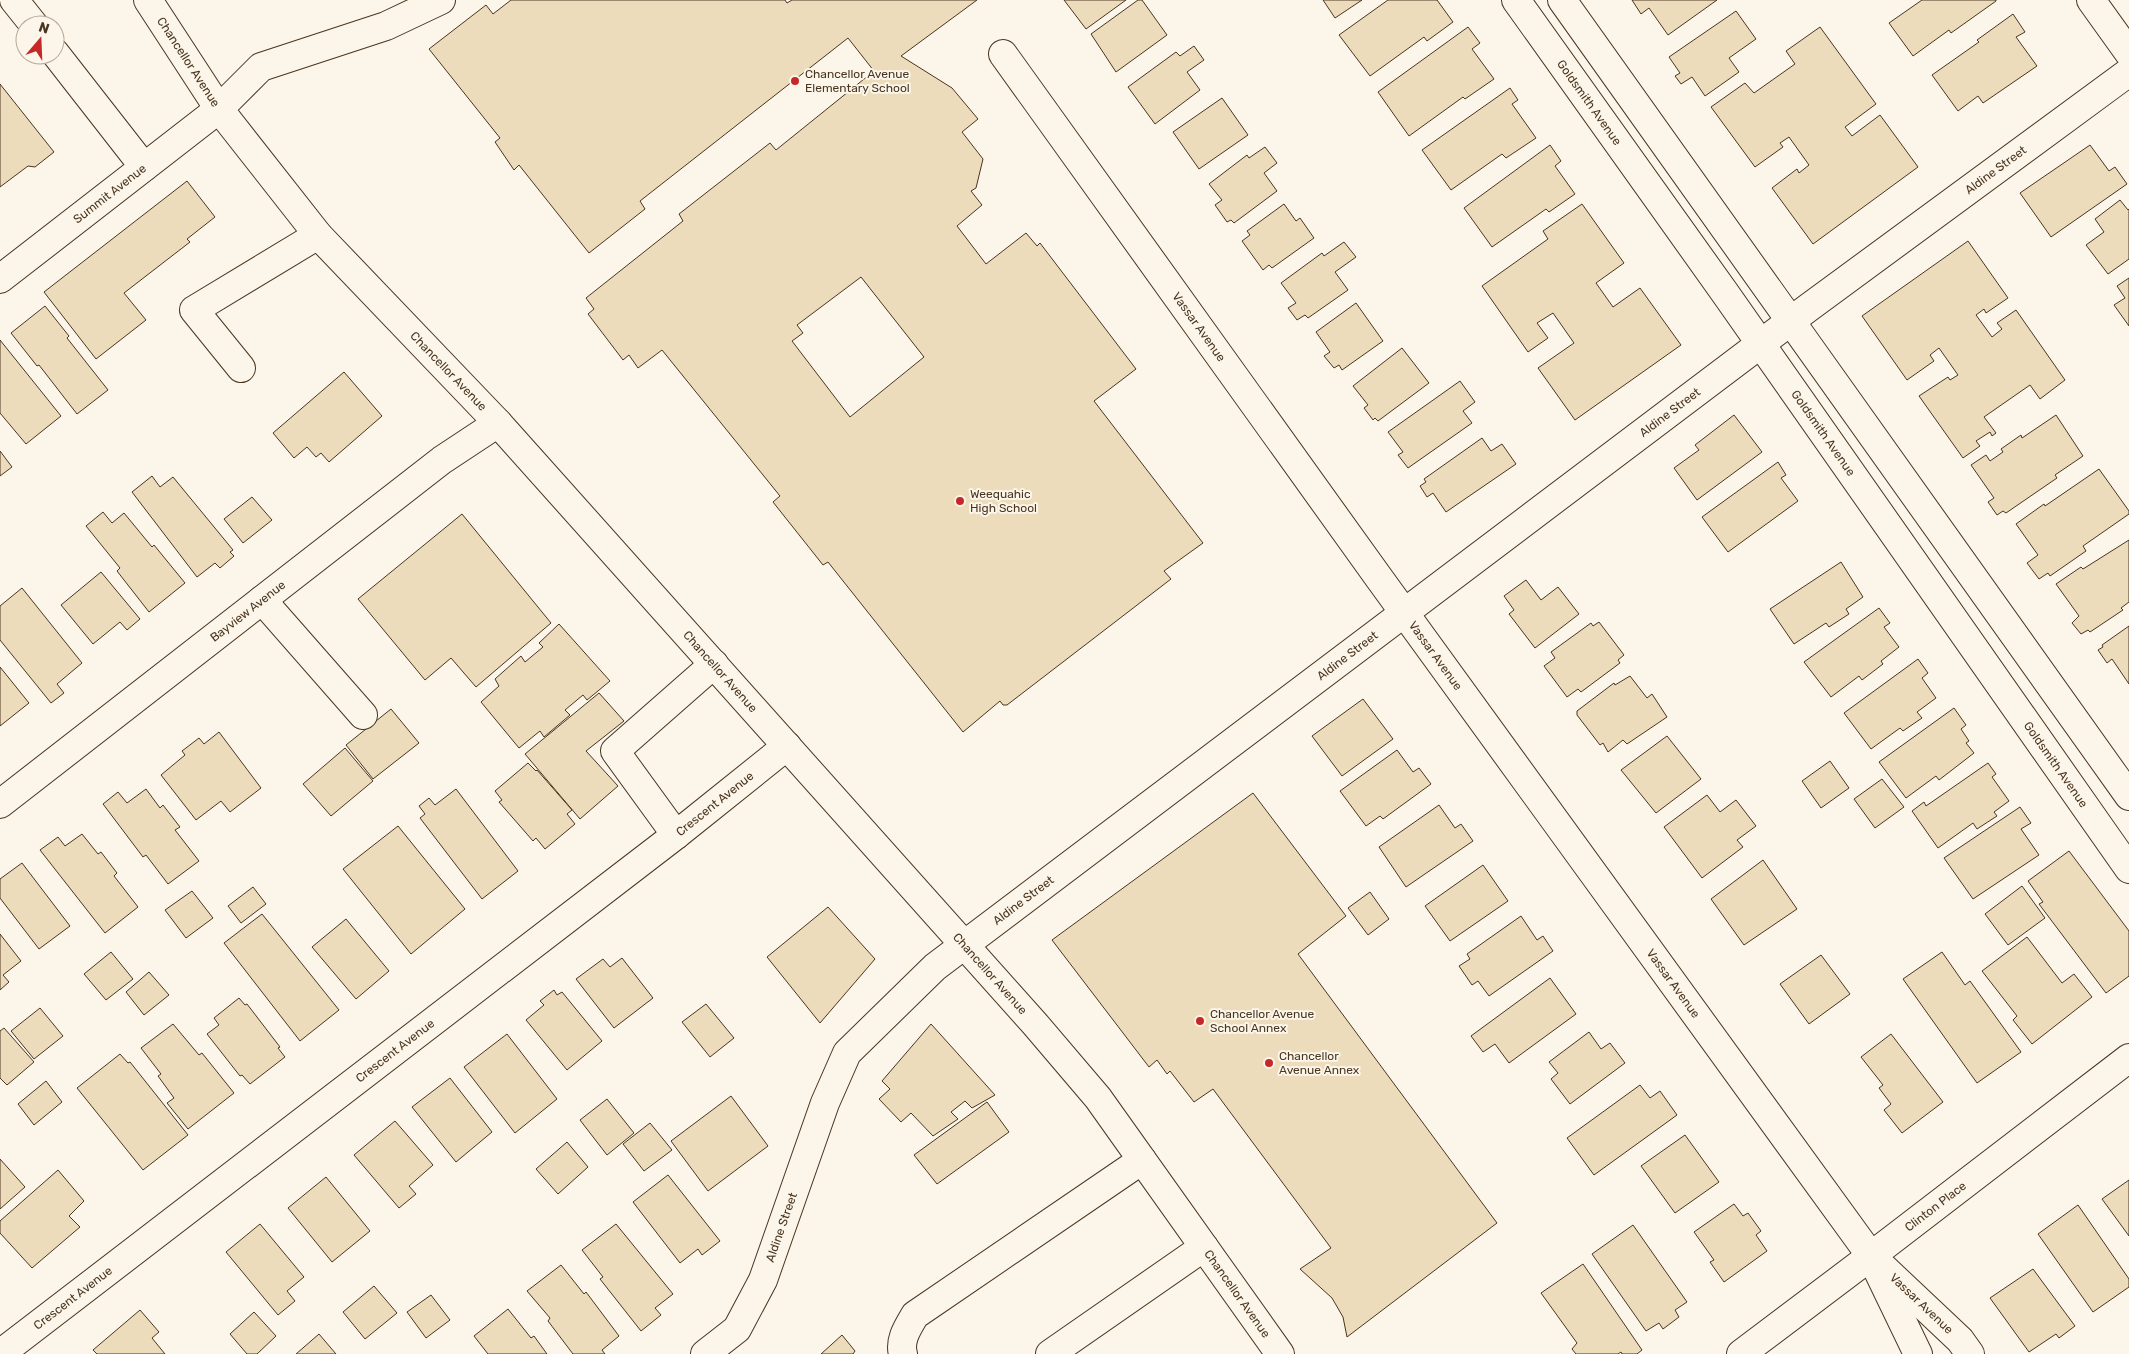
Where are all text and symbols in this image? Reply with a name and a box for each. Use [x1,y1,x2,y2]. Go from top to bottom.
street label: Chancellor Avenue [154,14,223,110]
north arrow [15,15,65,65]
text: N [37,19,52,38]
street label: Goldsmith Avenue [1554,57,1625,148]
place label: Chancellor Avenue Elementary School [805,67,910,95]
marker: Chancellor Avenue Elementary School [789,75,801,87]
street label: Aldine Street [1962,143,2029,197]
street label: Summit Avenue [71,161,149,226]
street label: Vassar Avenue [1169,290,1229,364]
street label: Chancellor Avenue [407,329,490,414]
street label: Aldine Street [1637,385,1703,440]
street label: Goldsmith Avenue [1788,387,1858,479]
place label: Weequahic High School [970,487,1037,515]
marker: Weequahic High School [954,495,966,507]
street label: Bayview Avenue [207,577,288,645]
street label: Vassar Avenue [1406,619,1465,693]
street label: Chancellor Avenue [680,628,760,715]
street label: Aldine Street [1314,628,1381,683]
street label: Goldsmith Avenue [2021,719,2091,810]
street label: Crescent Avenue [673,768,757,839]
street label: Aldine Street [990,873,1057,928]
street label: Chancellor Avenue [950,930,1030,1017]
street label: Vassar Avenue [1644,946,1703,1021]
place label: Chancellor Avenue School Annex [1210,1007,1314,1035]
marker: Chancellor Avenue School Annex [1194,1015,1206,1027]
street label: Crescent Avenue [353,1016,437,1085]
place label: Chancellor Avenue Annex [1279,1049,1360,1077]
marker: Chancellor Avenue Annex [1263,1057,1275,1069]
street label: Clinton Place [1902,1178,1969,1234]
street label: Aldine Street [763,1190,800,1264]
street label: Chancellor Avenue [1201,1247,1273,1341]
street label: Crescent Avenue [31,1263,115,1333]
street label: Vassar Avenue [1887,1270,1956,1337]

